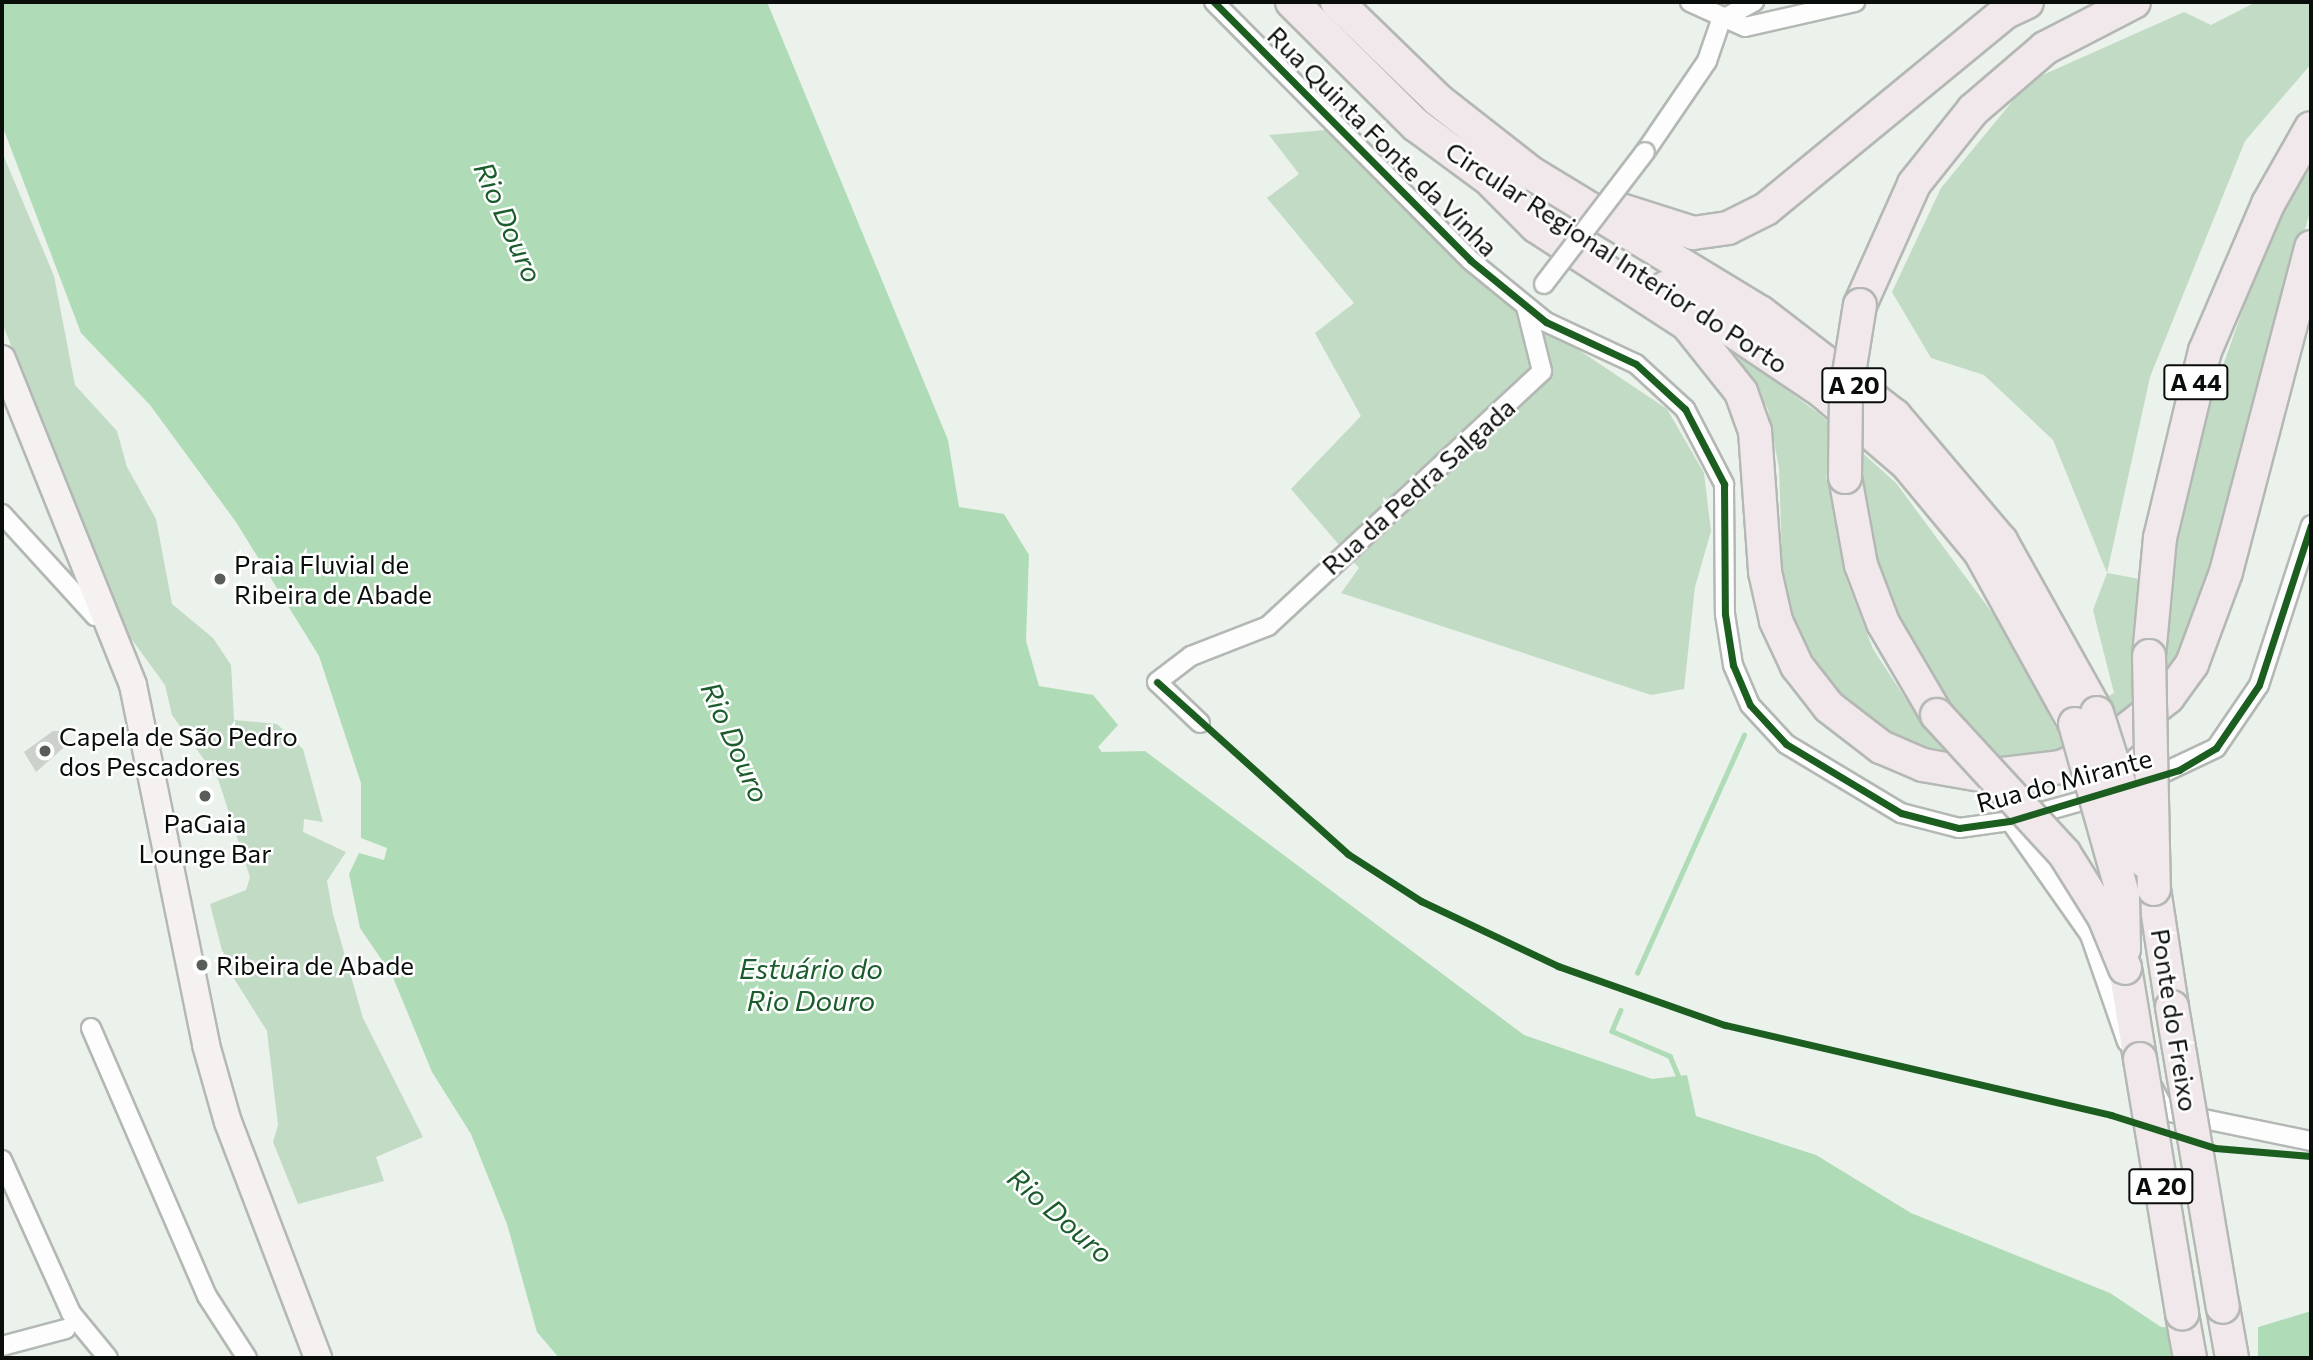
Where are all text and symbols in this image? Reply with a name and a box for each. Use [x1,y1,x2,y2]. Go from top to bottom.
street label: Rua Quinta Fonte da Vinha [1262,20,1504,262]
street label: Circular Regional Interior do Porto [1440,135,1794,379]
water label: Rio Douro [468,156,550,288]
road number: A 44 [2163,362,2229,402]
road number: A 20 [1821,364,1887,406]
street label: Rua da Pedra Salgada [1315,391,1521,581]
place label: Praia Fluvial de Ribeira de Abade [234,548,432,610]
marker: Praia Fluvial de Ribeira de Abade [212,571,228,587]
water label: Rio Douro [695,676,777,808]
place label: Capela de São Pedro dos Pescadores [59,720,298,782]
street label: Rua do Mirante [1973,742,2155,818]
marker: Capela de São Pedro dos Pescadores [37,743,53,759]
marker: PaGaia Lounge Bar [197,788,213,804]
place label: PaGaia Lounge Bar [138,807,272,868]
street label: Ponte do Freixo [2145,926,2205,1114]
place label: Ribeira de Abade [216,949,414,981]
water label: Estuário do Rio Douro [739,951,883,1017]
marker: Ribeira de Abade [194,957,210,973]
water label: Rio Douro [1001,1160,1121,1270]
road number: A 20 [2128,1166,2194,1206]

